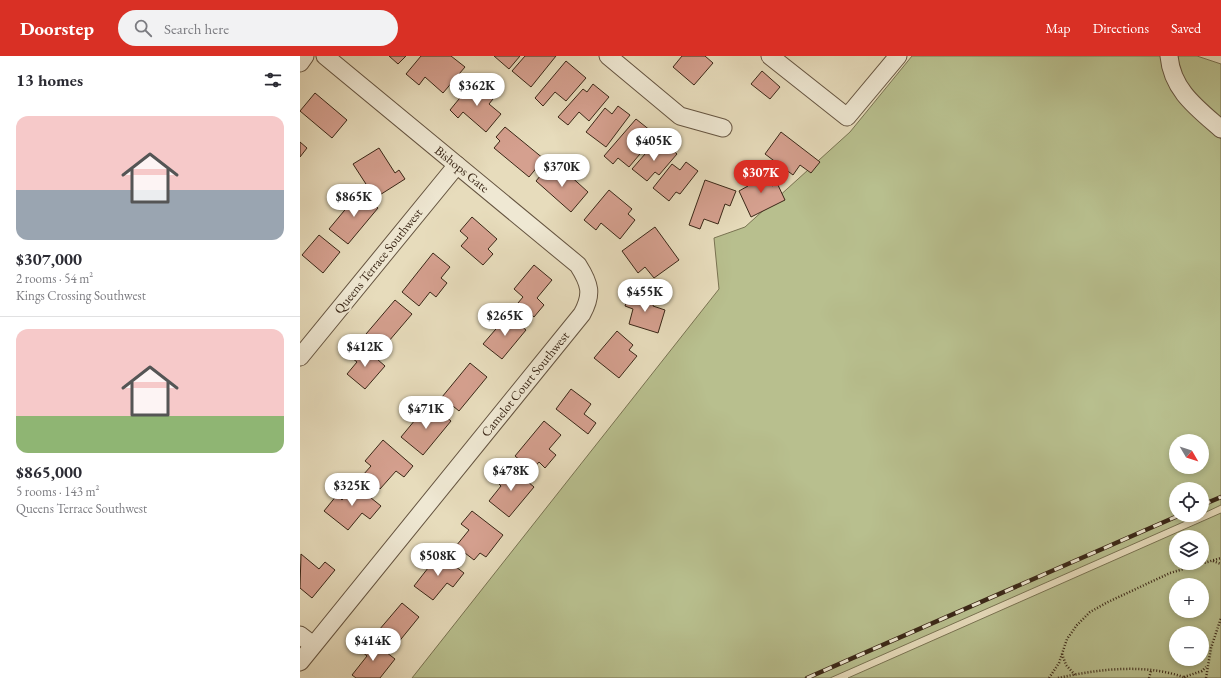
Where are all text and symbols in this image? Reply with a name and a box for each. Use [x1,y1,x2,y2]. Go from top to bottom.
search box [118,10,398,46]
text: Doorstep [20,16,94,41]
icon: search [132,17,154,39]
text: Search here [164,19,229,38]
text: Map [1045,19,1071,37]
text: Directions [1093,19,1149,37]
text: Saved [1171,19,1201,37]
text: 13 homes [16,69,83,91]
icon: filters [262,69,284,91]
pin: $362K [449,73,505,107]
text: $362K [459,77,495,94]
pin: $405K [626,128,682,162]
text: $405K [636,132,672,149]
icon: home [114,142,186,214]
street label: Bishops Gate [431,142,493,196]
pin: $370K [534,154,590,188]
text: $370K [544,158,580,175]
pin: $307K [733,160,789,194]
text: $307K [743,164,779,181]
pin: $865K [326,184,382,218]
text: $865K [336,188,372,205]
street label: Queens Terrace Southwest [330,205,426,317]
text: $307,000 [16,248,82,270]
text: 2 rooms · 54 m² [16,270,93,287]
pin: $455K [617,279,673,313]
text: $455K [627,283,663,300]
text: Kings Crossing Southwest [16,287,146,304]
pin: $265K [477,303,533,337]
text: $265K [487,307,523,324]
street label: Camelot Court Southwest [477,328,573,440]
pin: $412K [337,334,393,368]
text: $412K [347,338,383,355]
icon: home [114,355,186,427]
pin: $471K [398,396,454,430]
text: $471K [408,400,444,417]
north arrow [1169,434,1209,474]
map controls [1169,434,1209,666]
pin: $478K [483,458,539,492]
text: $865,000 [16,461,82,483]
text: $478K [493,462,529,479]
pin: $325K [324,473,380,507]
text: $325K [334,477,370,494]
button: locate [1169,482,1209,522]
text: 5 rooms · 143 m² [16,483,100,500]
text: Queens Terrace Southwest [16,500,147,517]
button: layers [1169,530,1209,570]
pin: $508K [410,543,466,577]
text: $508K [420,547,456,564]
button: + [1169,578,1209,618]
button: − [1169,626,1209,666]
pin: $414K [345,628,401,662]
text: $414K [355,632,391,649]

